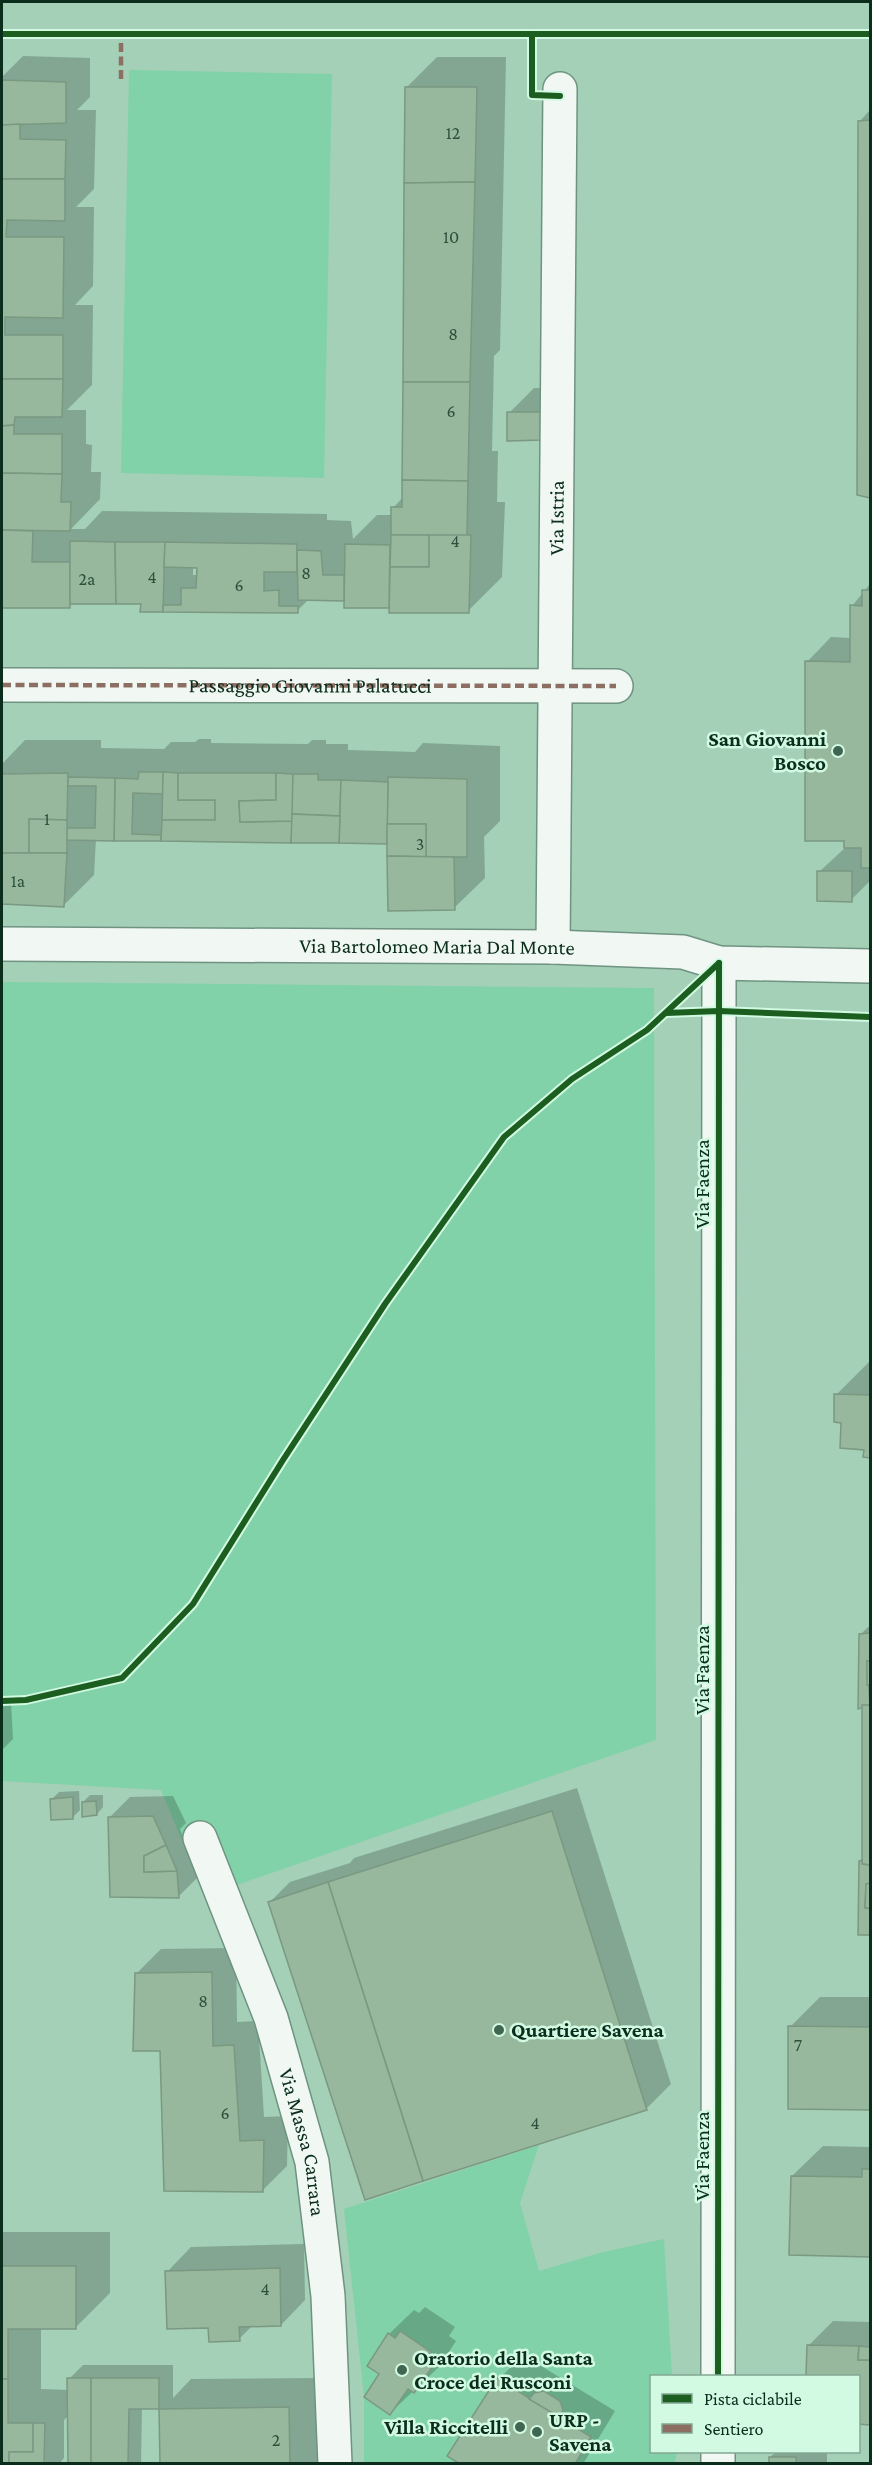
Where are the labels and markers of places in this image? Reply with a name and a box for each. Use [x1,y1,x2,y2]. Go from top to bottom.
place label: San Giovanni Bosco [708,727,826,775]
marker: San Giovanni Bosco [831,744,845,758]
place label: Quartiere Savena [511,2018,664,2042]
marker: Quartiere Savena [492,2023,506,2037]
place label: Oratorio della Santa Croce dei Rusconi [414,2346,593,2394]
marker: Oratorio della Santa Croce dei Rusconi [395,2363,409,2377]
place label: URP - Savena [549,2408,612,2456]
place label: Villa Riccitelli [383,2415,508,2439]
marker: Villa Riccitelli [513,2420,527,2434]
marker: URP - Savena [530,2425,544,2439]

